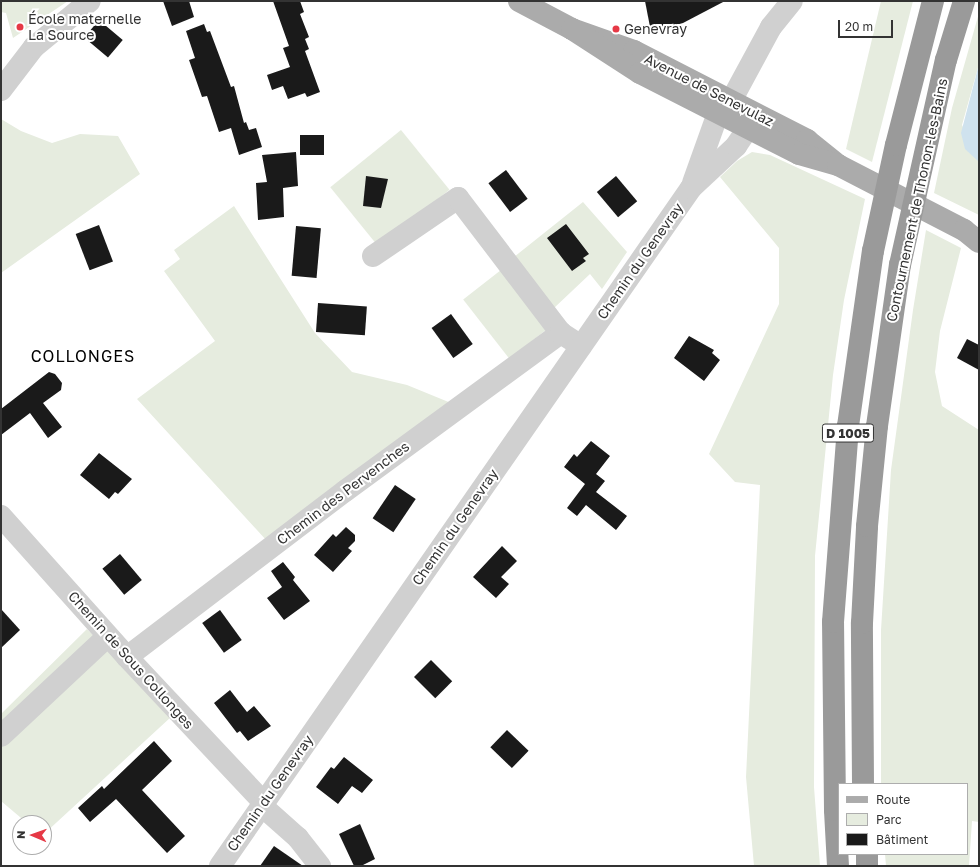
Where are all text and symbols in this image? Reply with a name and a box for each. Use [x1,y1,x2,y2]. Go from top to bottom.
place label: École maternelle La Source [28,11,141,44]
scale bar [840,12,895,38]
text: 20 m [845,19,873,34]
place label: Genevray [624,21,687,37]
marker: École maternelle La Source [15,22,25,32]
marker: Genevray [611,24,621,34]
street label: Avenue de Senevulaz [642,50,776,130]
street label: Contournement de Thonon-les-Bains [883,77,951,323]
street label: Chemin du Genevray [593,200,687,322]
district label: COLLONGES [31,346,135,366]
road number: D 1005 [821,422,875,444]
street label: Chemin des Pervenches [274,438,412,548]
street label: Chemin du Genevray [408,466,502,588]
street label: Chemin de Sous Collonges [65,588,197,732]
street label: Chemin du Genevray [223,732,317,854]
legend [838,783,968,855]
text: Route [876,792,910,807]
text: Parc [876,812,902,827]
north arrow [12,815,52,855]
text: N [14,830,27,839]
text: Bâtiment [876,832,928,847]

